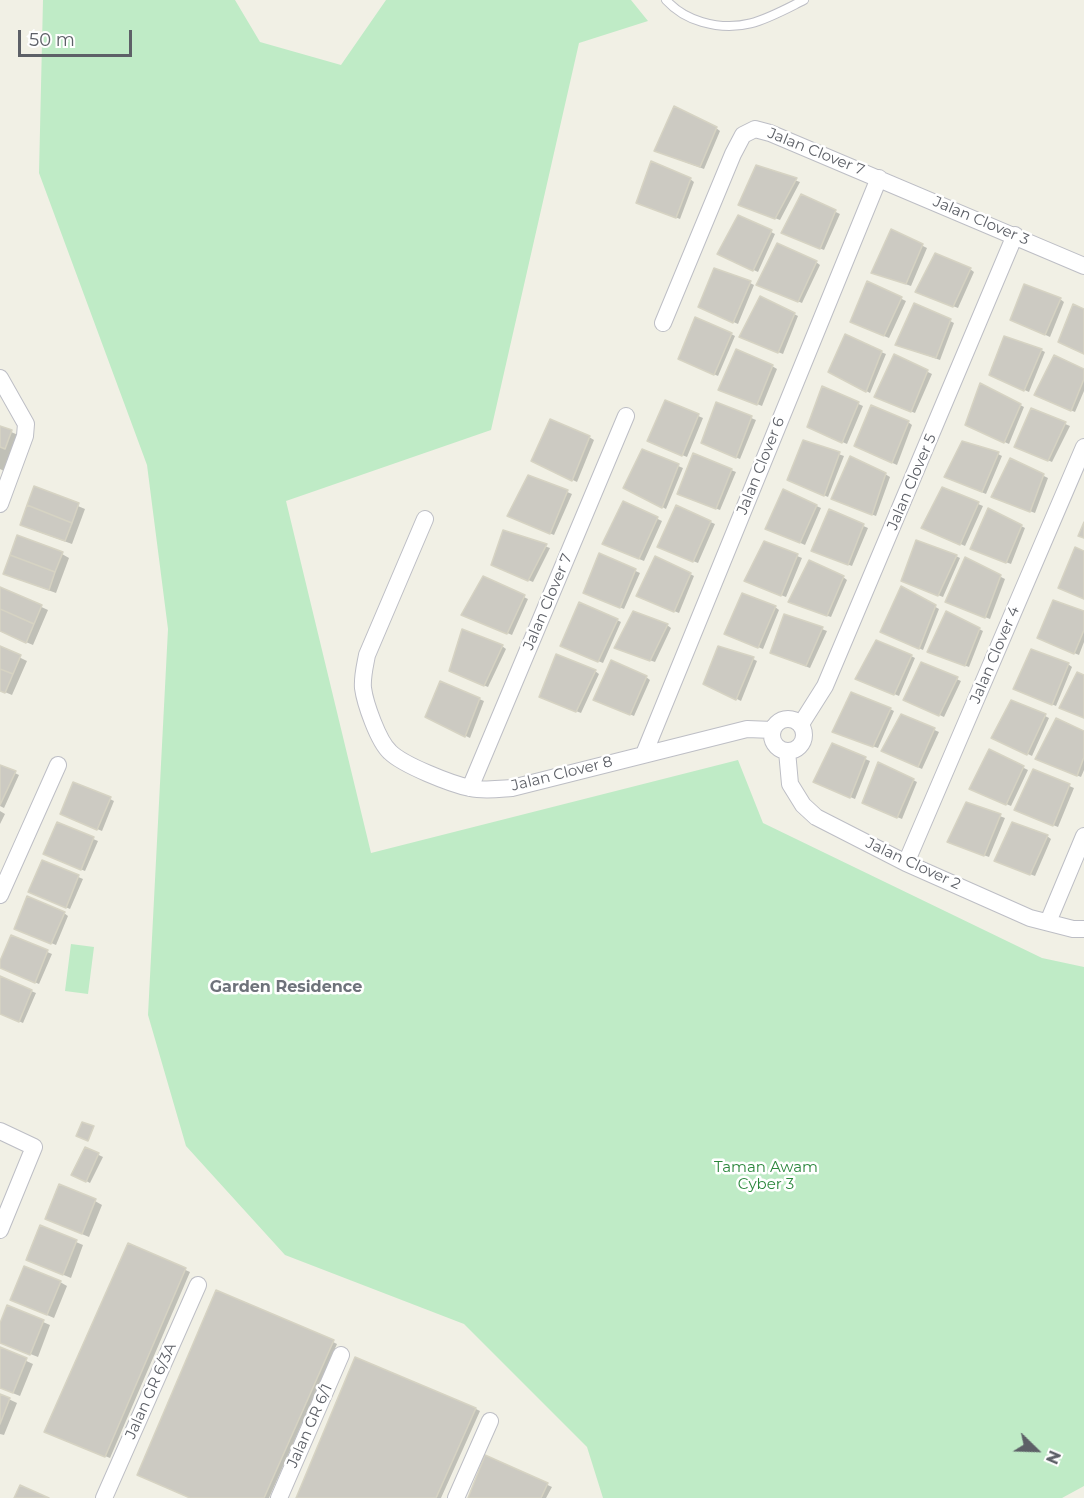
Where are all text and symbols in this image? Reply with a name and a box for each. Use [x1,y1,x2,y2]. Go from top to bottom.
scale bar [21,18,135,56]
text: 50 m [29,29,75,51]
street label: Jalan Clover 7 [765,124,867,180]
street label: Jalan Clover 3 [930,193,1032,249]
street label: Jalan Clover 6 [733,415,789,517]
street label: Jalan Clover 5 [884,431,940,533]
street label: Jalan Clover 7 [520,551,576,653]
street label: Jalan Clover 4 [966,604,1024,706]
street label: Jalan Clover 8 [510,753,614,795]
street label: Jalan Clover 2 [863,834,963,894]
district label: Garden Residence [210,977,362,997]
park label: Taman Awam Cyber 3 [714,1159,818,1194]
street label: Jalan GR 6/3A [122,1340,180,1442]
street label: Jalan GR 6/1 [284,1381,336,1471]
north arrow [1006,1420,1066,1480]
text: N [1042,1448,1064,1467]

